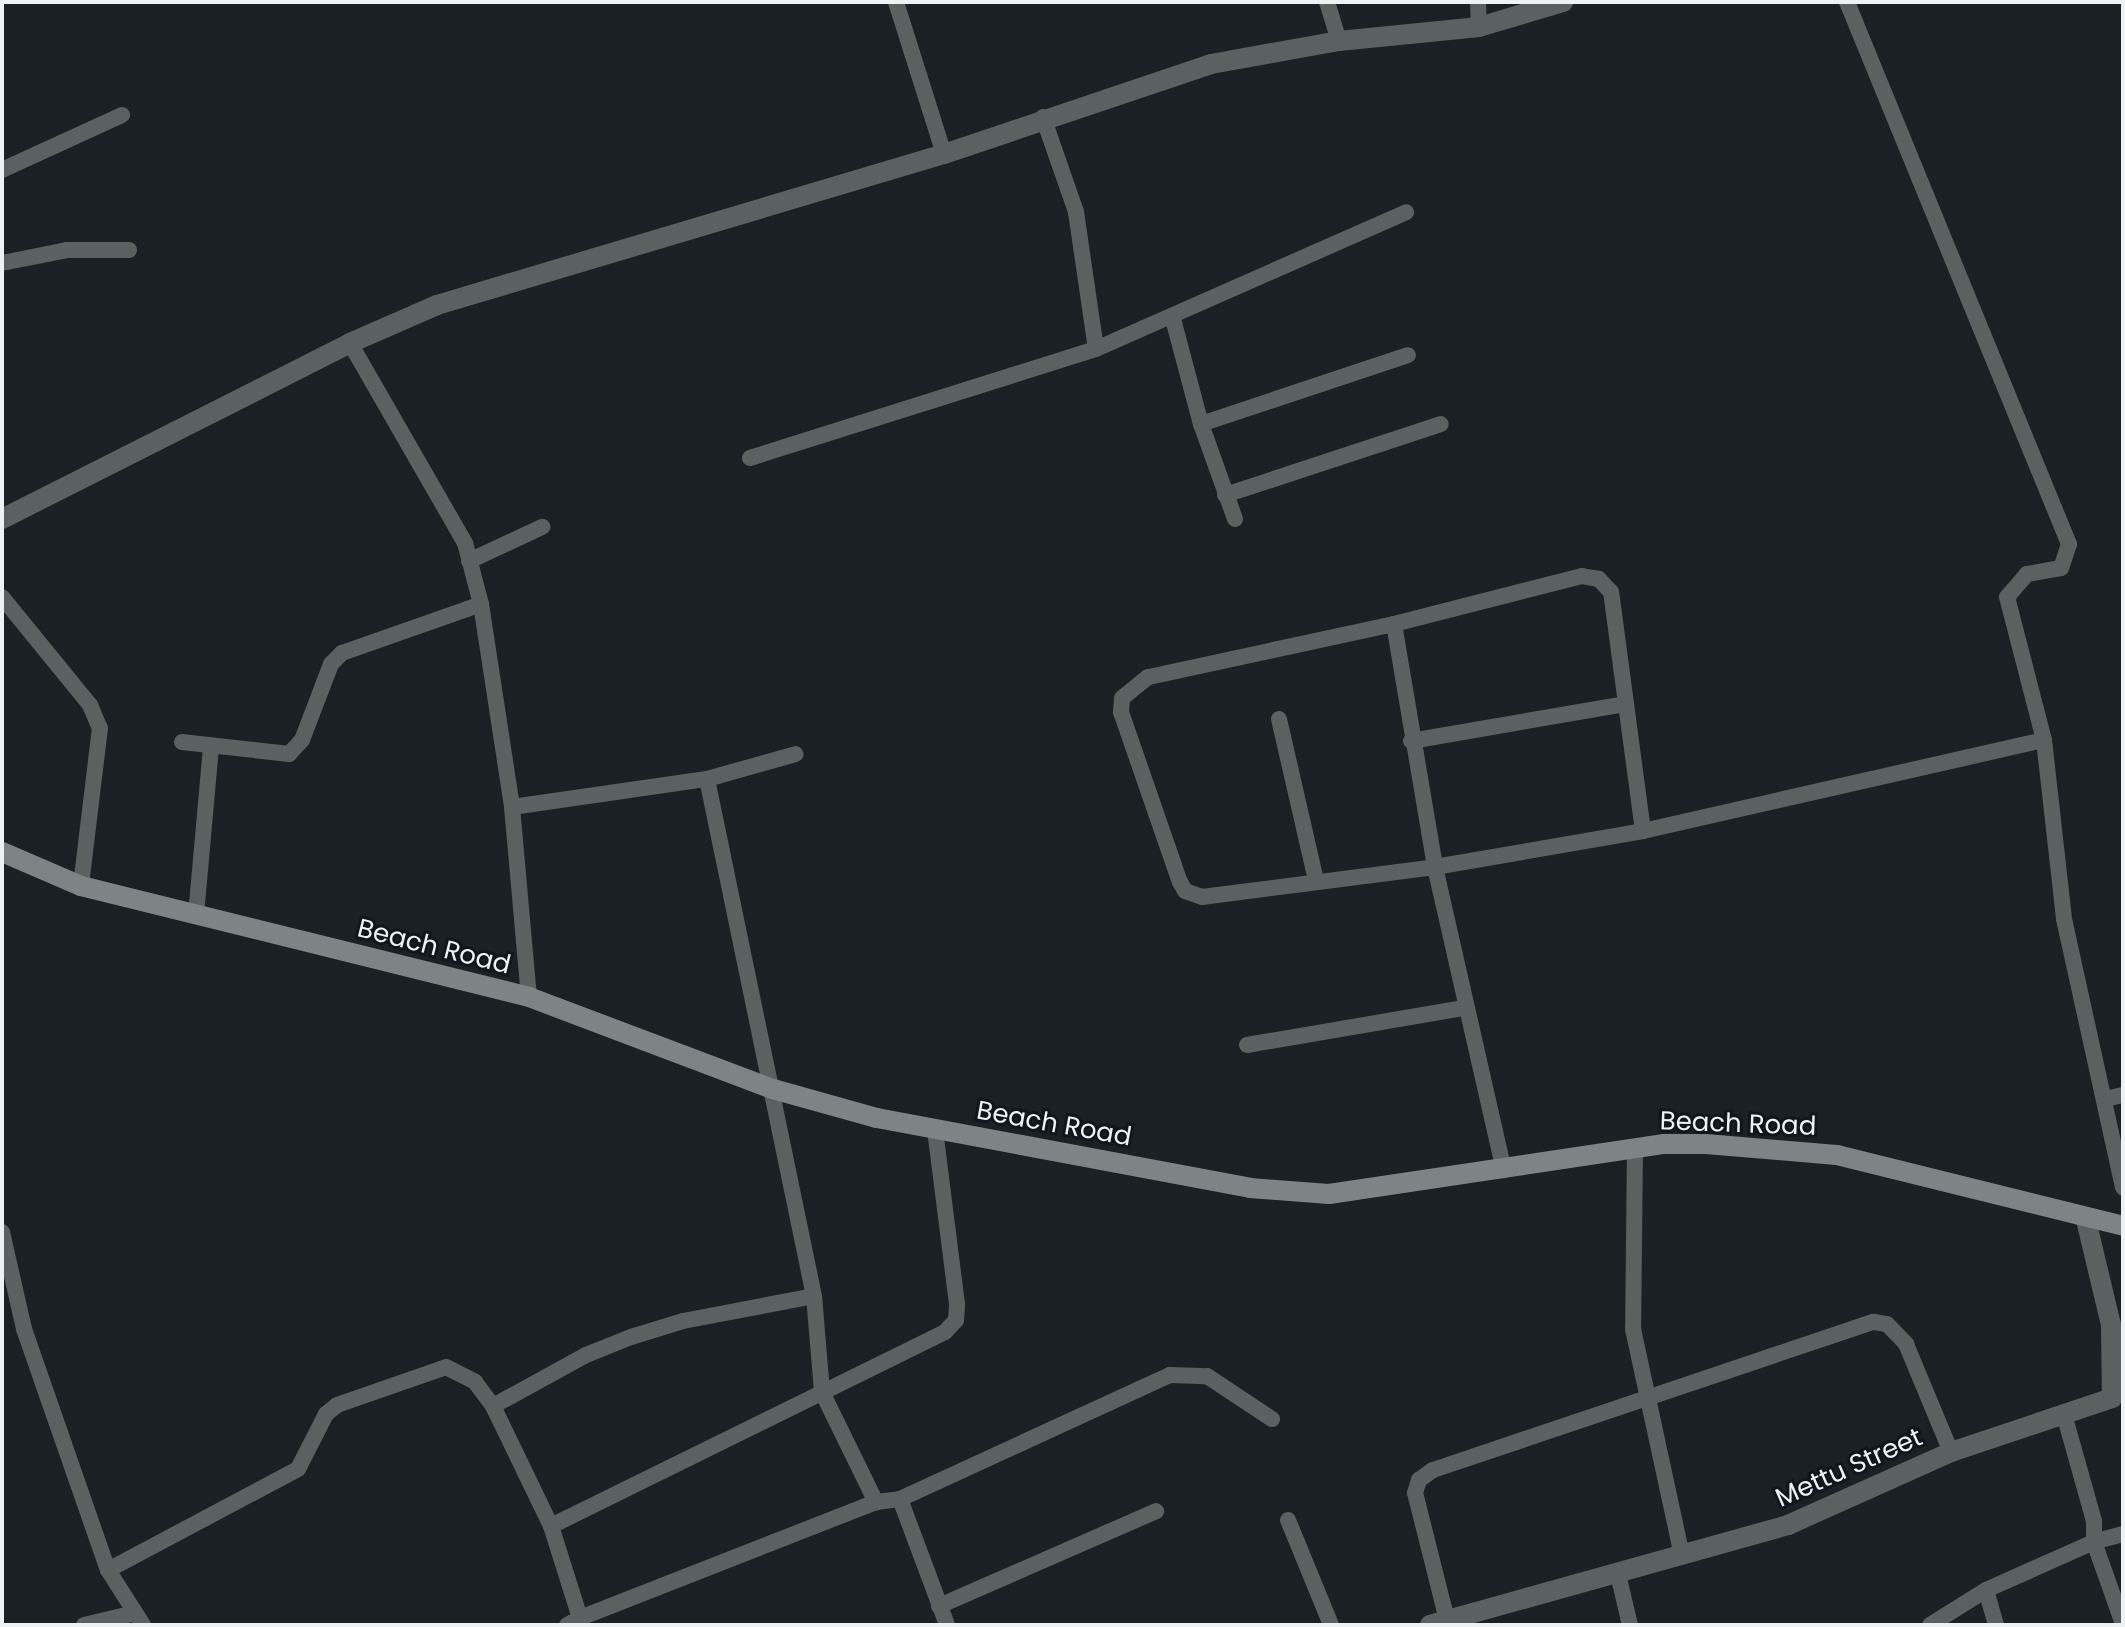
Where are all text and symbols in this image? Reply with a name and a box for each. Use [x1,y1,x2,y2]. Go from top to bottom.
street label: Beach Road [354,913,514,981]
street label: Beach Road [974,1095,1134,1153]
street label: Beach Road [1659,1106,1817,1142]
street label: Mettu Street [1771,1422,1927,1514]

